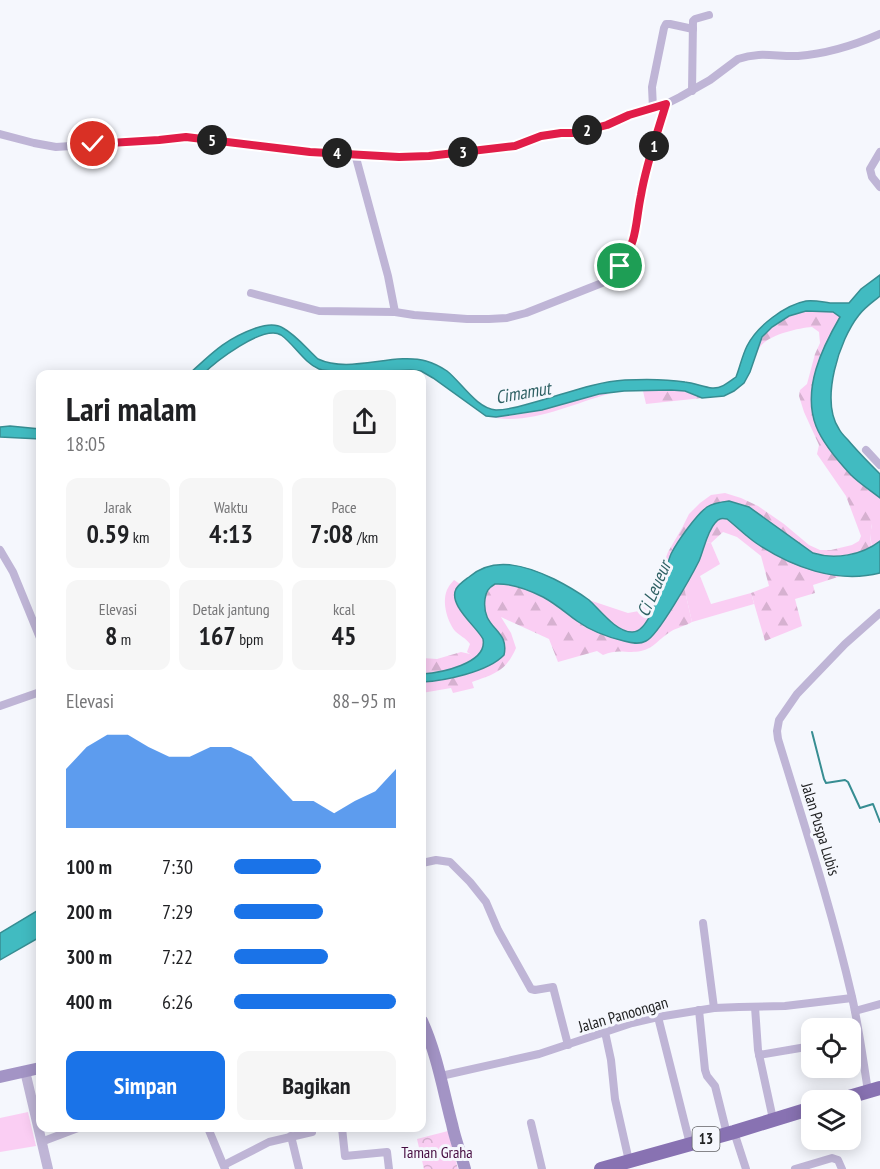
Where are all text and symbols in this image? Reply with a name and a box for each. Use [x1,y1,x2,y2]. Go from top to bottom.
pin: 2 [572,115,602,145]
pin [67,118,118,169]
text: 2 [583,120,591,140]
pin: 5 [197,125,227,155]
icon: check [76,127,109,160]
text: 5 [208,130,216,150]
pin: 1 [639,131,669,161]
text: 1 [650,136,658,156]
pin: 3 [448,137,478,167]
pin: 4 [322,138,352,168]
text: 3 [459,142,467,162]
text: 4 [333,143,341,163]
pin [594,240,645,291]
icon: arrive [603,249,636,282]
water label: Cimamut [494,376,554,409]
text: Lari malam [66,387,197,430]
button: share [333,390,396,453]
text: 18:05 [66,431,106,457]
text: Jarak [104,497,132,517]
text: Waktu [214,497,248,517]
text: Pace [331,497,357,517]
text: 0.59 [87,517,129,550]
text: 4:13 [209,517,253,550]
text: 7:08 [310,517,354,550]
text: km [129,527,149,547]
text: /km [354,527,378,547]
water label: Ci Leueur [631,555,677,620]
text: Elevasi [99,599,137,619]
text: Detak jantung [192,599,270,619]
text: kcal [333,599,355,619]
text: 8 [105,619,117,652]
text: 167 [198,619,236,652]
text: 45 [332,619,356,652]
text: m [117,629,131,649]
text: bpm [236,629,264,649]
text: Elevasi [66,688,114,714]
text: 88–95 m [332,688,396,714]
street label: Jalan Puspa Lubis [797,779,845,878]
text: 100 m [66,854,112,880]
text: 7:30 [162,854,193,880]
text: 200 m [66,899,112,925]
text: 7:29 [162,899,193,925]
text: 300 m [66,944,112,970]
text: 7:22 [162,944,193,970]
text: 400 m [66,989,112,1015]
text: 6:26 [162,989,193,1015]
street label: Jalan Panoongan [575,992,670,1037]
map controls [801,1018,861,1150]
button: locate [801,1018,861,1078]
button: Simpan [66,1051,225,1120]
button: Bagikan [237,1051,396,1120]
button: layers [801,1090,861,1150]
road number: 13 [692,1127,720,1151]
park label: Taman Graha [401,1142,473,1162]

